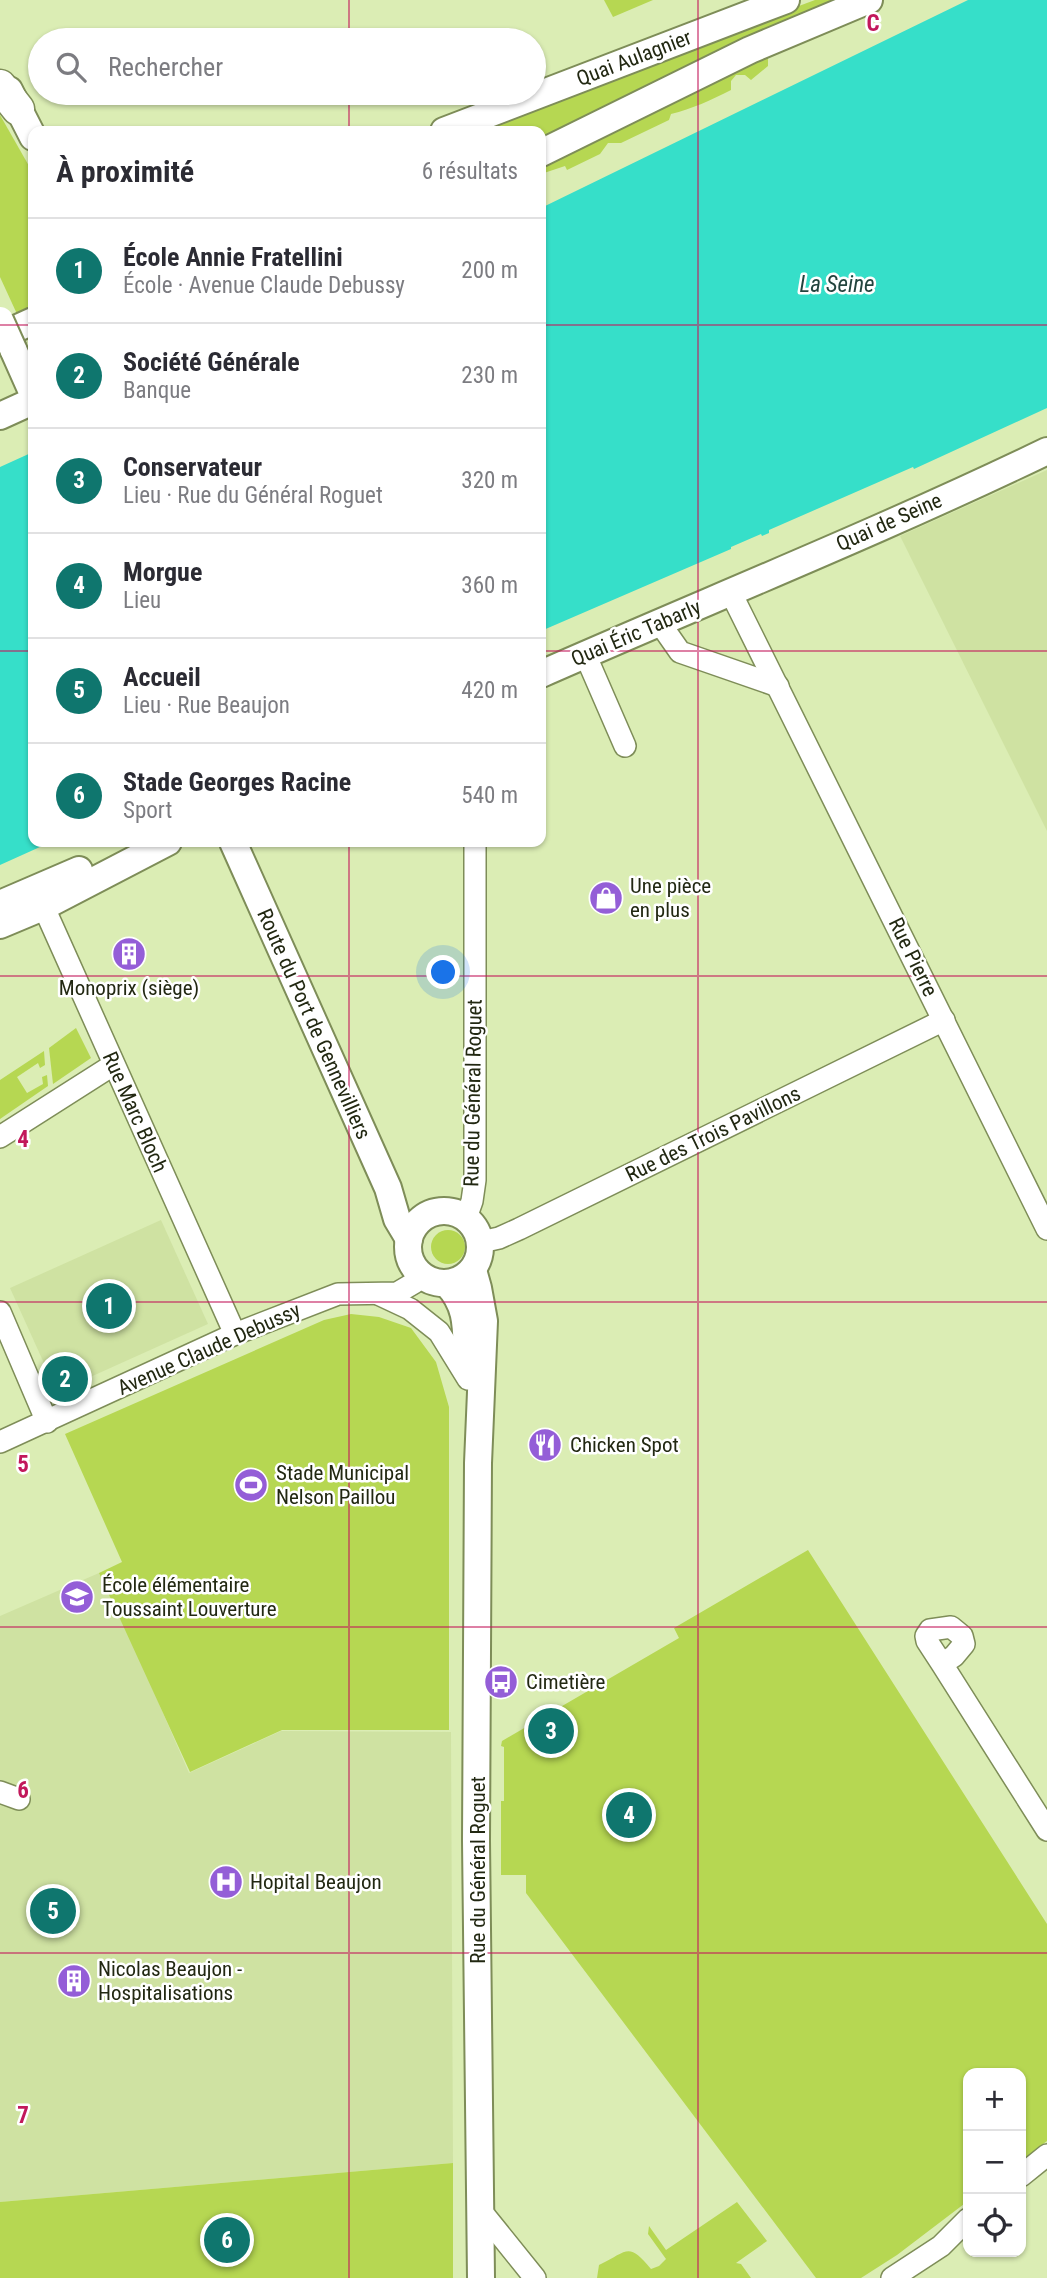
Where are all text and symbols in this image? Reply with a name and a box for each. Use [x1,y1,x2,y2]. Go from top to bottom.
text: C [866,10,880,37]
street label: Quai Aulagnier [573,25,695,91]
search box [28,28,546,105]
icon: search [52,48,90,86]
text: Rechercher [108,52,223,82]
text: À proximité [56,154,194,189]
text: 6 résultats [422,158,518,185]
text: École Annie Fratellini [123,242,343,272]
text: 1 [73,257,85,284]
text: 200 m [461,257,518,284]
water label: La Seine [800,271,874,298]
text: École · Avenue Claude Debussy [123,272,405,299]
text: Société Générale [123,347,300,377]
text: 2 [73,362,85,389]
text: 230 m [461,362,518,389]
text: Banque [123,377,191,404]
text: Conservateur [123,452,262,482]
text: 3 [73,467,85,494]
text: 320 m [461,467,518,494]
text: Lieu · Rue du Général Roguet [123,482,383,509]
street label: Quai de Seine [832,488,946,556]
text: Morgue [123,557,202,587]
text: 4 [73,572,85,599]
text: 360 m [461,572,518,599]
text: Lieu [123,587,161,614]
street label: Quai Éric Tabarly [568,595,705,671]
text: Accueil [123,662,201,692]
text: 5 [73,677,85,704]
text: 420 m [461,677,518,704]
text: Lieu · Rue Beaujon [123,692,290,719]
text: Stade Georges Racine [123,767,351,797]
text: 6 [73,782,85,809]
text: 540 m [461,782,518,809]
text: Sport [123,797,172,824]
place label: Une pièce en plus [630,874,711,922]
shop icon: Une pièce en plus [587,879,625,917]
street label: Route du Port de Gennevilliers [252,905,376,1143]
street label: Rue Pierre [884,914,942,1000]
building icon: Monoprix (siège) [110,935,148,973]
your location [426,955,460,989]
place label: Monoprix (siège) [59,976,199,1000]
street label: Rue du Général Roguet [459,999,487,1187]
street label: Rue Marc Bloch [98,1048,172,1176]
street label: Rue des Trois Pavillons [622,1081,804,1187]
text: 4 [17,1126,29,1153]
pin: 1 [86,1280,132,1332]
street label: Avenue Claude Debussy [114,1298,304,1400]
pin: 2 [42,1353,88,1405]
restaurant icon: Chicken Spot [526,1426,564,1464]
place label: Chicken Spot [570,1433,679,1457]
text: 5 [17,1451,29,1478]
place label: Stade Municipal Nelson Paillou [276,1461,409,1509]
sports icon: Stade Municipal Nelson Paillou [232,1466,270,1504]
place label: École élémentaire Toussaint Louverture [102,1573,277,1621]
school or university icon: École élémentaire Toussaint Louverture [58,1578,96,1616]
bus stop icon: Cimetière [482,1663,520,1701]
place label: Cimetière [526,1670,605,1694]
pin: 3 [528,1705,574,1757]
street label: Rue du Général Roguet [466,1776,490,1964]
text: 6 [17,1777,29,1804]
pin: 4 [606,1789,652,1841]
hospital icon: Hopital Beaujon [207,1863,245,1901]
place label: Hopital Beaujon [250,1870,382,1894]
pin: 5 [30,1885,76,1937]
place label: Nicolas Beaujon - Hospitalisations [98,1957,242,2005]
building icon: Nicolas Beaujon - Hospitalisations [55,1962,93,2000]
map controls [963,2068,1026,2257]
button: + [963,2068,1026,2131]
text: 7 [17,2102,29,2129]
button: − [963,2131,1026,2194]
button: locate [963,2194,1026,2257]
pin: 6 [204,2214,250,2266]

